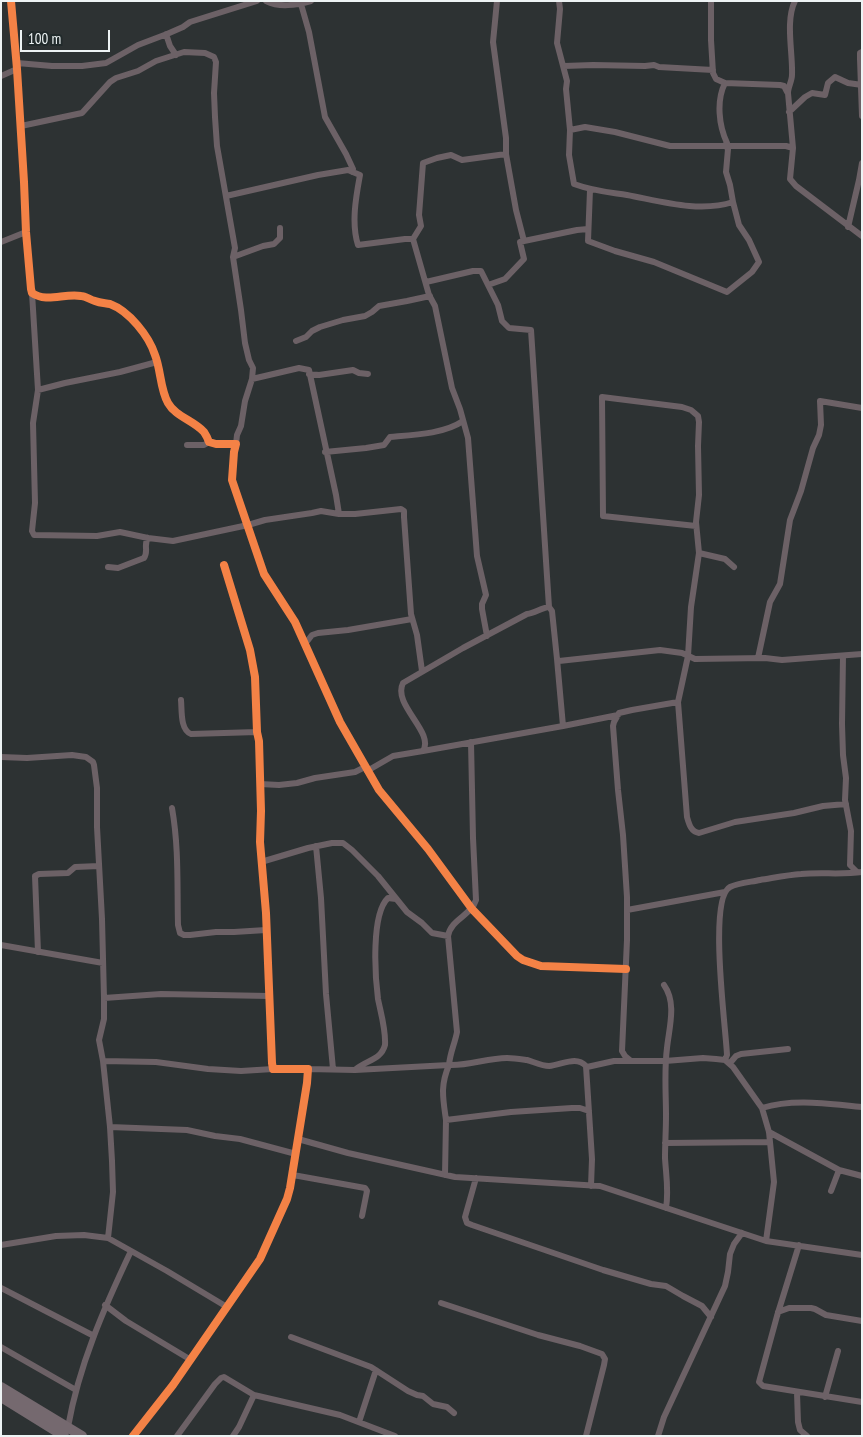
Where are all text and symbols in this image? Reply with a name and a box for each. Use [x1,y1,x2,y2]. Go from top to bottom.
scale bar [22,20,112,52]
text: 100 m [28,29,61,48]

